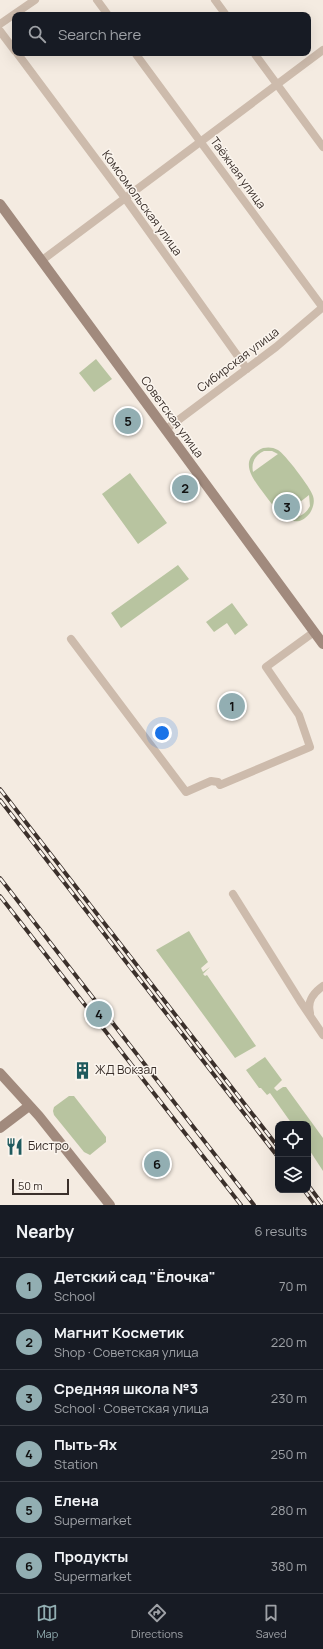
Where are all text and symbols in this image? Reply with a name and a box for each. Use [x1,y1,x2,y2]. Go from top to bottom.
search box [12,12,311,56]
icon: search [26,23,48,45]
text: Search here [58,24,141,45]
street label: Таёжная улица [207,133,270,212]
street label: Комсомольская улица [98,147,186,259]
street label: Сибирская улица [193,323,282,396]
street label: Советская улица [137,372,208,461]
pin: 5 [115,406,141,436]
pin: 2 [172,473,198,503]
pin: 3 [274,492,300,522]
pin: 1 [219,691,245,721]
your location [152,723,172,743]
pin: 4 [86,999,112,1029]
building icon: ЖД Вокзал [72,1060,92,1080]
place label: ЖД Вокзал [95,1061,157,1078]
map controls [275,1121,311,1193]
button: locate [275,1121,311,1157]
restaurant icon: Бистро [5,1136,25,1156]
place label: Бистро [28,1137,69,1154]
pin: 6 [144,1149,170,1179]
button: layers [275,1157,311,1193]
scale bar [12,1177,69,1196]
text: 50 m [18,1178,43,1193]
text: Nearby [16,1220,74,1243]
text: 6 results [255,1222,307,1240]
text: Детский сад "Ёлочка" [54,1266,216,1287]
text: 1 [26,1277,32,1295]
text: 70 m [279,1277,307,1295]
text: School [54,1287,95,1305]
text: Магнит Косметик [54,1322,184,1343]
text: 2 [25,1333,33,1351]
text: 220 m [271,1333,307,1351]
text: Shop · Советская улица [54,1343,199,1361]
text: Средняя школа №3 [54,1378,198,1399]
text: 3 [25,1389,33,1407]
text: 230 m [271,1389,307,1407]
text: School · Советская улица [54,1399,209,1417]
text: Пыть-Ях [54,1434,117,1455]
text: 4 [25,1445,33,1463]
text: 250 m [271,1445,307,1463]
text: Station [54,1455,98,1473]
text: Елена [54,1490,99,1511]
text: 5 [25,1501,33,1519]
text: 280 m [270,1501,307,1519]
text: Supermarket [54,1511,132,1529]
text: Продукты [54,1546,128,1567]
text: 6 [25,1557,33,1575]
text: 380 m [271,1557,307,1575]
text: Supermarket [54,1567,132,1585]
tab: Map [36,1602,58,1641]
tab: Directions [131,1602,183,1641]
tab: Saved [256,1602,287,1641]

